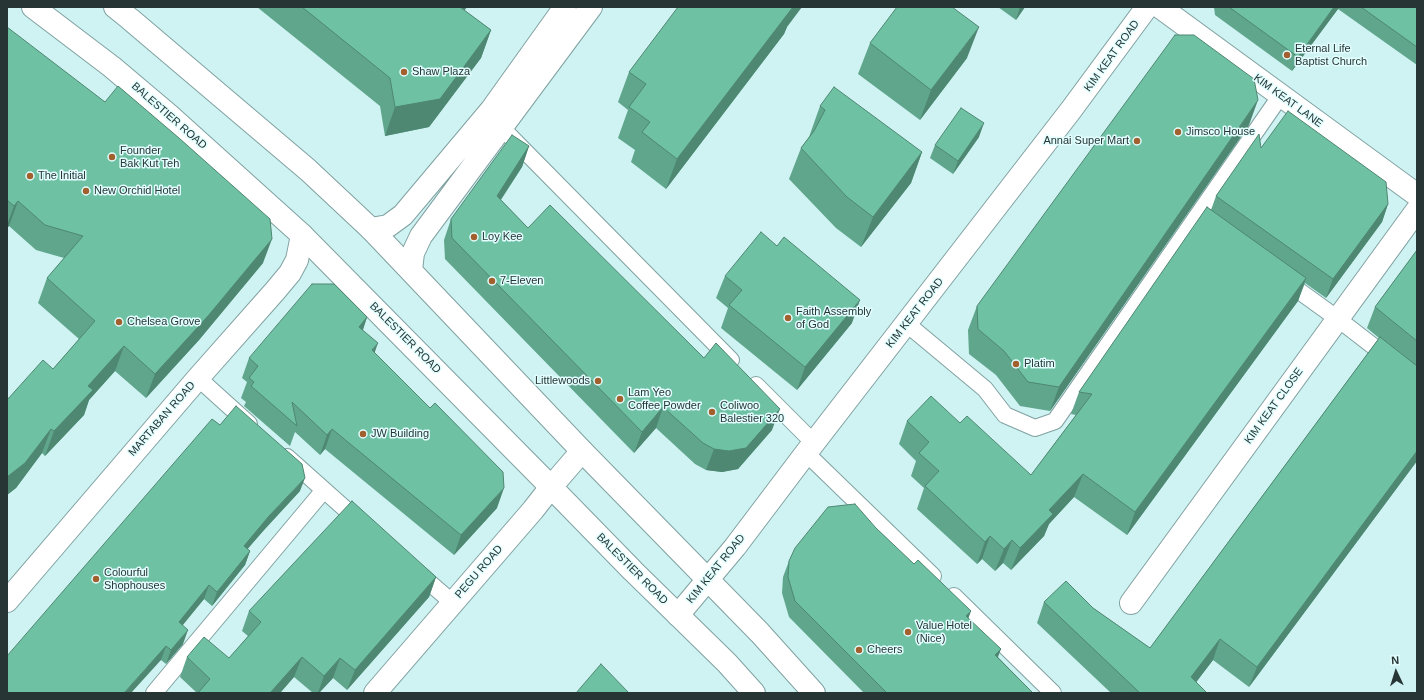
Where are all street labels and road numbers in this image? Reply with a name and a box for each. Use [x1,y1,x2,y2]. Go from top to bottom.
street label: KIM KEAT ROAD [1082,18,1142,94]
street label: KIM KEAT LANE [1251,71,1325,131]
street label: BALESTIER ROAD [129,80,209,152]
street label: KIM KEAT ROAD [884,275,946,351]
street label: BALESTIER ROAD [367,300,443,376]
street label: KIM KEAT CLOSE [1242,365,1306,447]
street label: MARTABAN ROAD [126,379,198,459]
street label: BALESTIER ROAD [594,531,670,607]
street label: KIM KEAT ROAD [684,532,748,606]
street label: PEGU ROAD [452,543,506,601]

